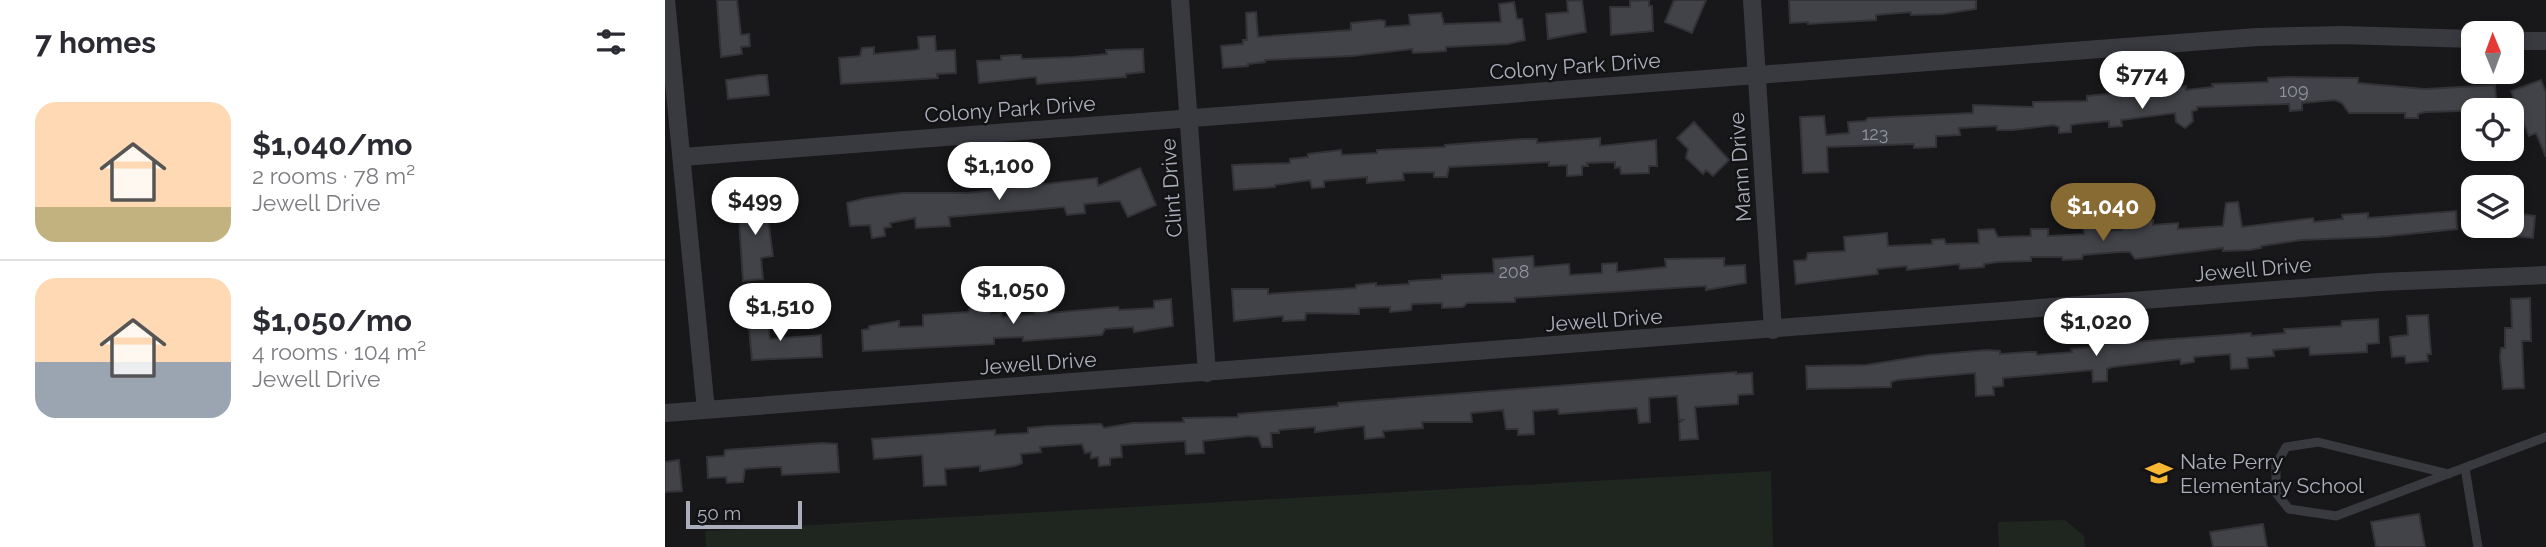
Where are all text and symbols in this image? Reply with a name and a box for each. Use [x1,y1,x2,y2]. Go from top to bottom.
north arrow [2461,21,2523,84]
map controls [2461,21,2524,238]
icon: filters [592,23,630,61]
text: 7 homes [35,25,156,60]
street label: Colony Park Drive [1489,48,1661,84]
pin: $774 [2101,52,2183,111]
text: $774 [2116,60,2168,87]
house number: 109 [2279,80,2309,101]
street label: Colony Park Drive [924,91,1096,127]
button: locate [2461,98,2524,161]
street label: Mann Drive [1724,111,1756,223]
house number: 123 [1862,123,1888,144]
text: $1,040/mo [252,127,413,162]
icon: home [91,130,175,214]
street label: Clint Drive [1155,138,1187,238]
pin: $1,100 [942,142,1056,202]
text: $1,100 [964,151,1034,178]
text: 2 rooms · 78 m² [252,162,415,189]
button: layers [2461,175,2524,238]
pin: $499 [714,177,796,237]
pin: $1,040 [2046,184,2160,243]
text: $499 [728,186,782,213]
text: Jewell Drive [252,189,380,216]
text: $1,040 [2067,192,2139,219]
street label: Jewell Drive [2194,251,2312,287]
house number: 208 [1498,261,1530,282]
pin: $1,050 [956,266,1070,326]
text: $1,050 [977,275,1049,302]
pin: $1,510 [723,284,837,343]
text: $1,510 [745,292,815,319]
pin: $1,020 [2039,298,2153,358]
text: $1,050/mo [252,303,412,338]
street label: Jewell Drive [1545,303,1663,337]
icon: home [91,306,175,390]
text: $1,020 [2060,307,2132,334]
text: 4 rooms · 104 m² [252,338,426,365]
street label: Jewell Drive [979,346,1097,380]
text: Jewell Drive [252,365,380,392]
place label: Nate Perry Elementary School [2180,449,2364,498]
school or university icon: Nate Perry Elementary School [2144,458,2174,488]
scale bar [686,498,801,530]
text: 50 m [697,502,741,524]

